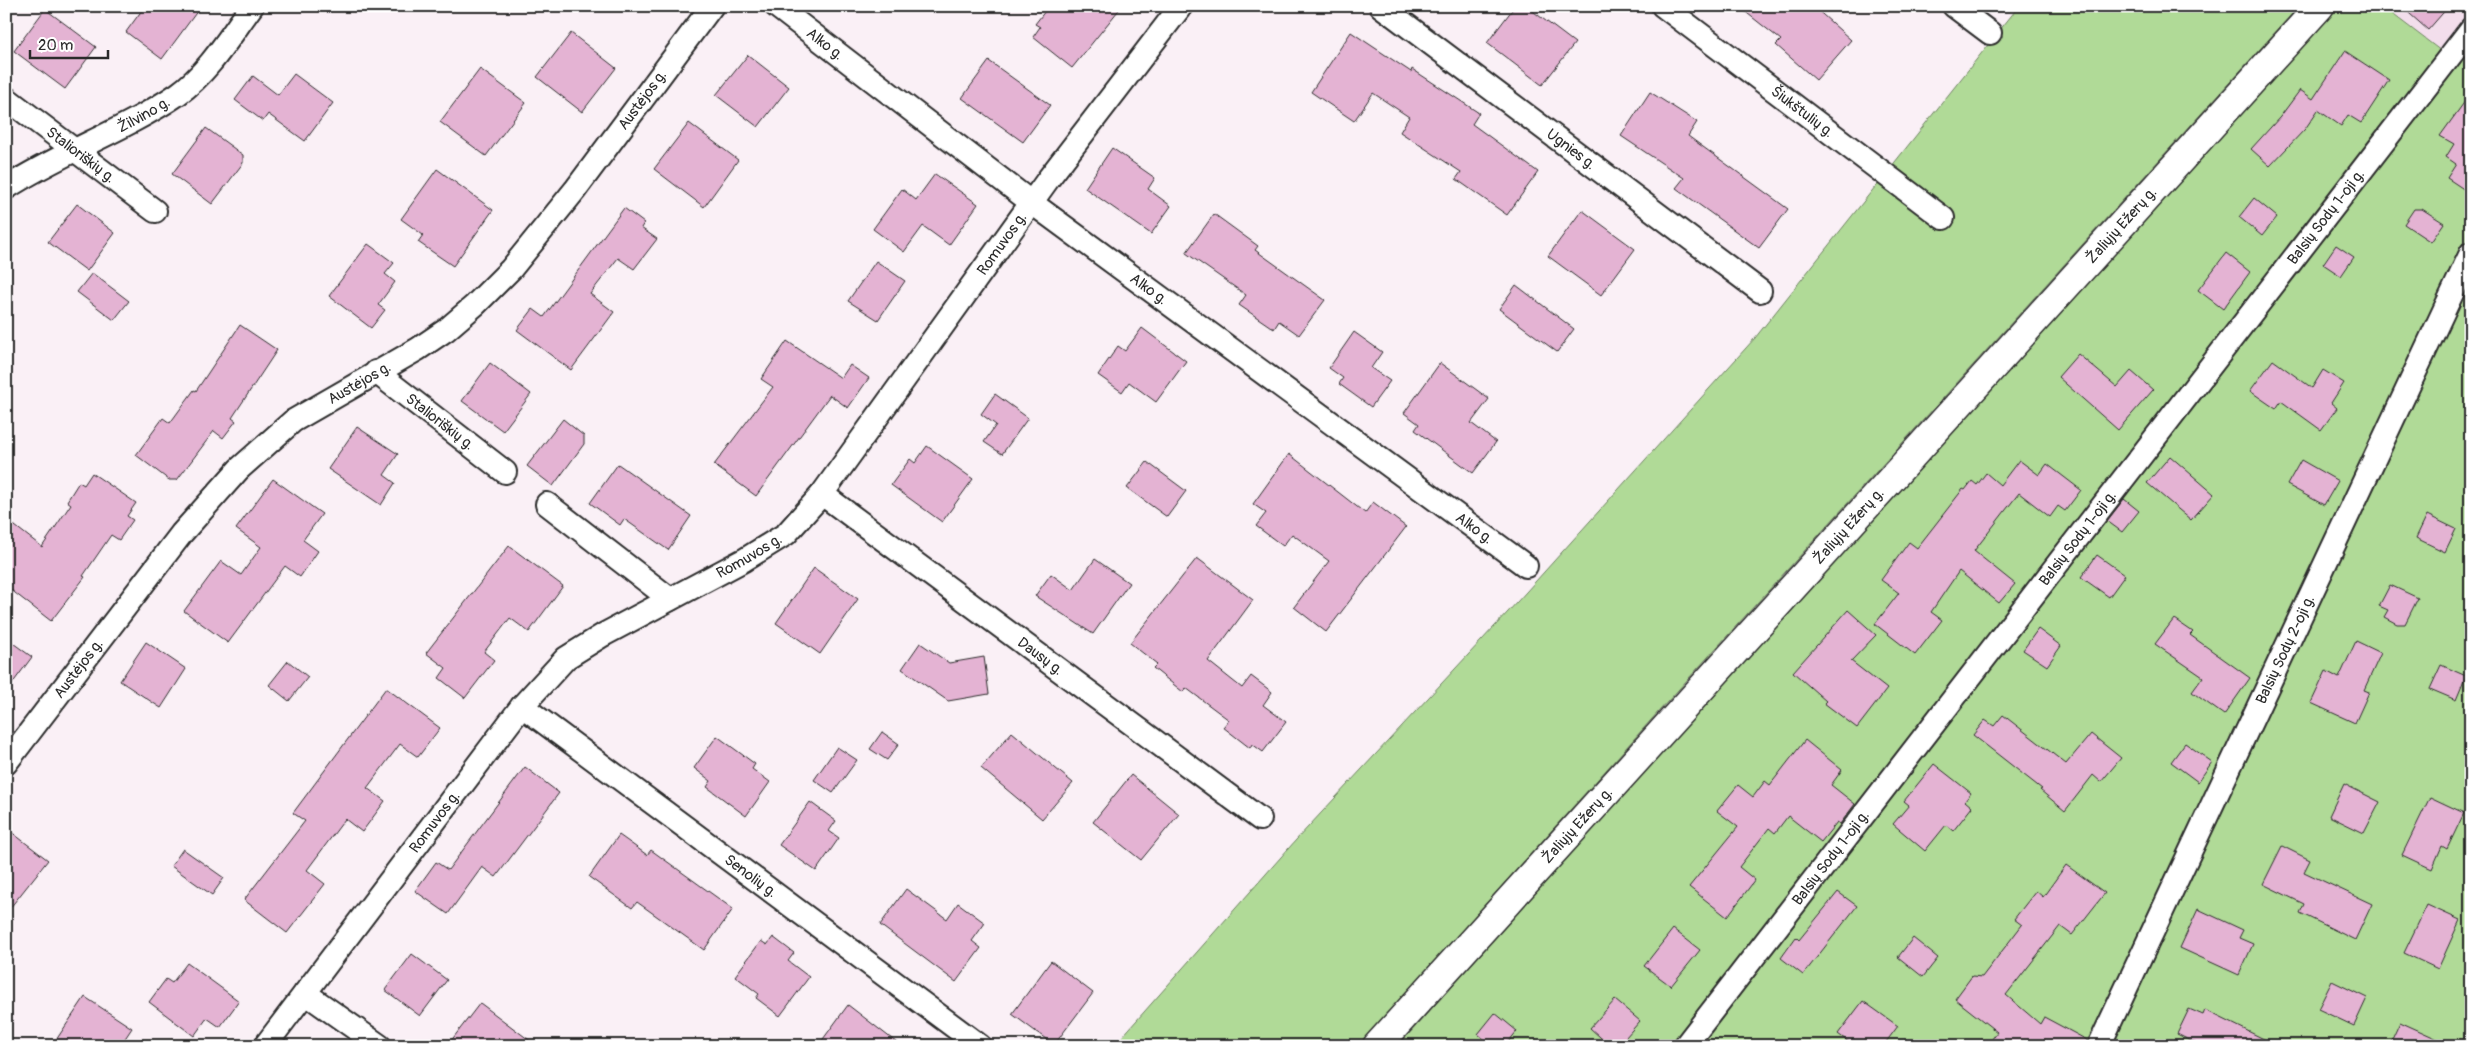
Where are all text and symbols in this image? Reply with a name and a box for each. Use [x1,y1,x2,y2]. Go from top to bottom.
street label: Alko g. [803,24,847,64]
scale bar [30,28,108,60]
text: 20 m [38,36,73,55]
street label: Austėjos g. [614,66,671,133]
street label: Šiukštulių g. [1767,82,1838,141]
street label: Žilvino g. [114,92,173,137]
street label: Stalioriškių g. [43,123,119,187]
street label: Ugnies g. [1543,124,1600,174]
street label: Balsių Sodų 1-oji g. [2283,165,2369,268]
street label: Žaliųjų Ežerų g. [2082,183,2161,267]
street label: Romuvos g. [973,209,1031,279]
street label: Alko g. [1126,269,1171,309]
street label: Austėjos g. [324,357,394,409]
street label: Stalioriškių g. [402,389,478,454]
street label: Žaliųjų Ežerų g. [1809,484,1888,568]
street label: Balsių Sodų 1-oji g. [2035,487,2120,589]
street label: Alko g. [1452,508,1497,548]
street label: Romuvos g. [713,529,785,582]
street label: Balsių Sodų 2-oji g. [2251,592,2319,707]
street label: Dausų g. [1014,633,1067,679]
street label: Austėjos g. [50,635,107,702]
street label: Žaliųjų Ežerų g. [1538,783,1617,867]
street label: Romuvos g. [405,787,464,857]
street label: Balsių Sodų 1-oji g. [1788,806,1873,909]
street label: Senolių g. [721,850,781,902]

